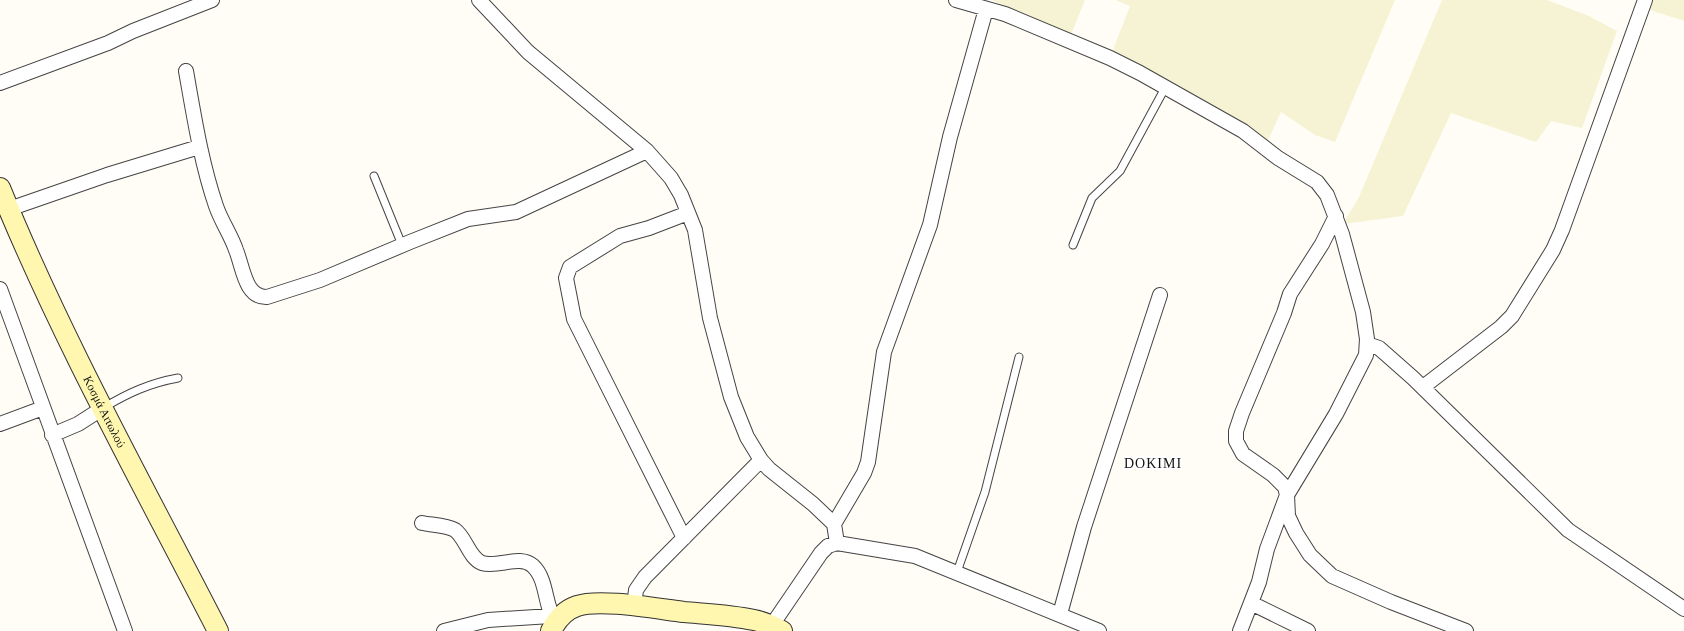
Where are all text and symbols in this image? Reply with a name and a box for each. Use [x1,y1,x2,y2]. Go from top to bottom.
street label: Κοσμά Αιτωλού [80,374,128,450]
district label: DOKIMI [1124,456,1182,471]

